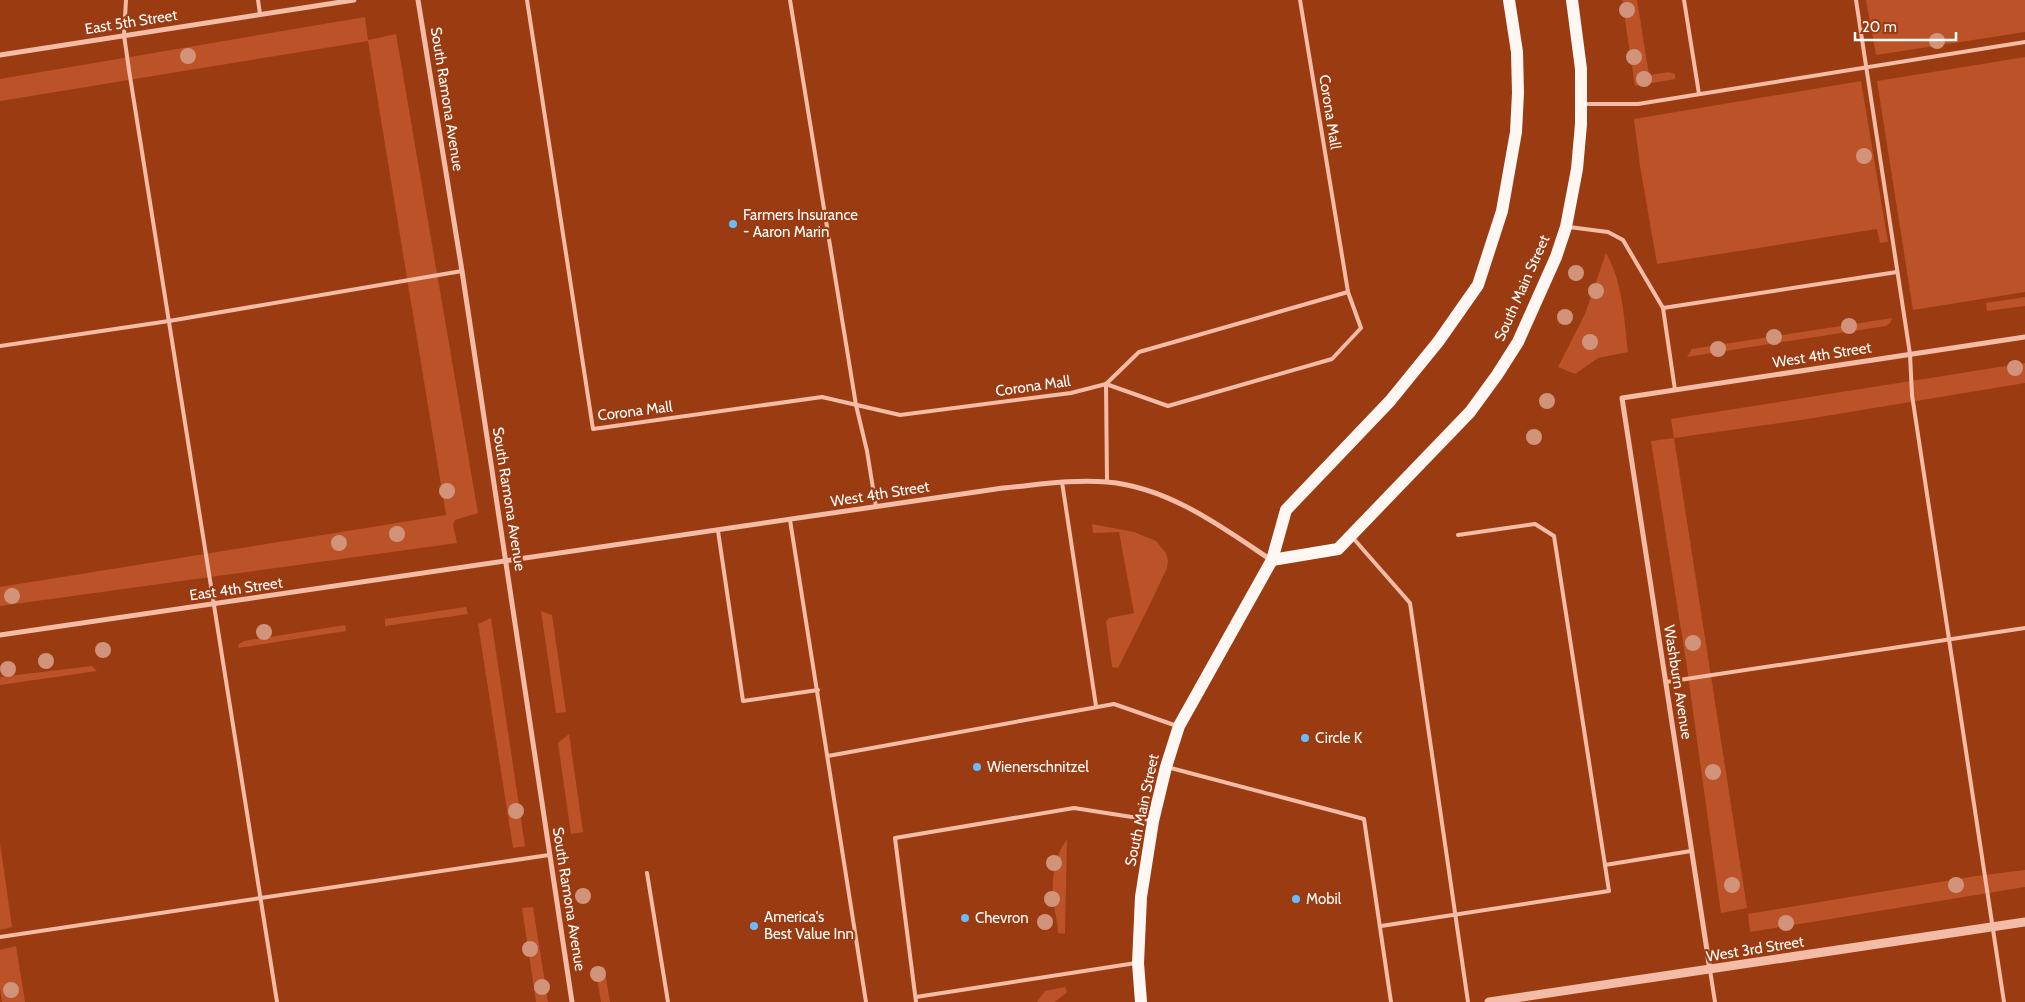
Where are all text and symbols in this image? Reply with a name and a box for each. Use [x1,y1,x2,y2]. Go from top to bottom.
street label: East 5th Street [83,6,179,38]
scale bar [1855,10,1956,42]
text: 20 m [1862,18,1897,36]
street label: South Ramona Avenue [427,26,467,173]
street label: Corona Mall [1315,73,1345,151]
place label: Farmers Insurance - Aaron Marin [743,206,858,241]
marker: Farmers Insurance - Aaron Marin [727,218,739,230]
street label: South Main Street [1491,232,1553,344]
street label: West 4th Street [1771,338,1873,372]
street label: Corona Mall [994,372,1072,400]
street label: Corona Mall [596,397,674,425]
street label: South Ramona Avenue [489,426,529,573]
street label: West 4th Street [829,477,931,511]
street label: East 4th Street [188,574,284,604]
street label: Washburn Avenue [1660,624,1696,741]
place label: Circle K [1315,729,1363,747]
marker: Circle K [1299,732,1311,744]
street label: South Main Street [1121,752,1163,868]
place label: Wienerschnitzel [987,758,1089,776]
marker: Wienerschnitzel [971,761,983,773]
street label: South Ramona Avenue [549,826,589,973]
place label: Mobil [1306,890,1342,908]
marker: Mobil [1290,893,1302,905]
place label: America's Best Value Inn [764,908,854,943]
place label: Chevron [975,909,1029,927]
marker: Chevron [959,912,971,924]
marker: America's Best Value Inn [748,920,760,932]
street label: West 3rd Street [1705,932,1805,966]

